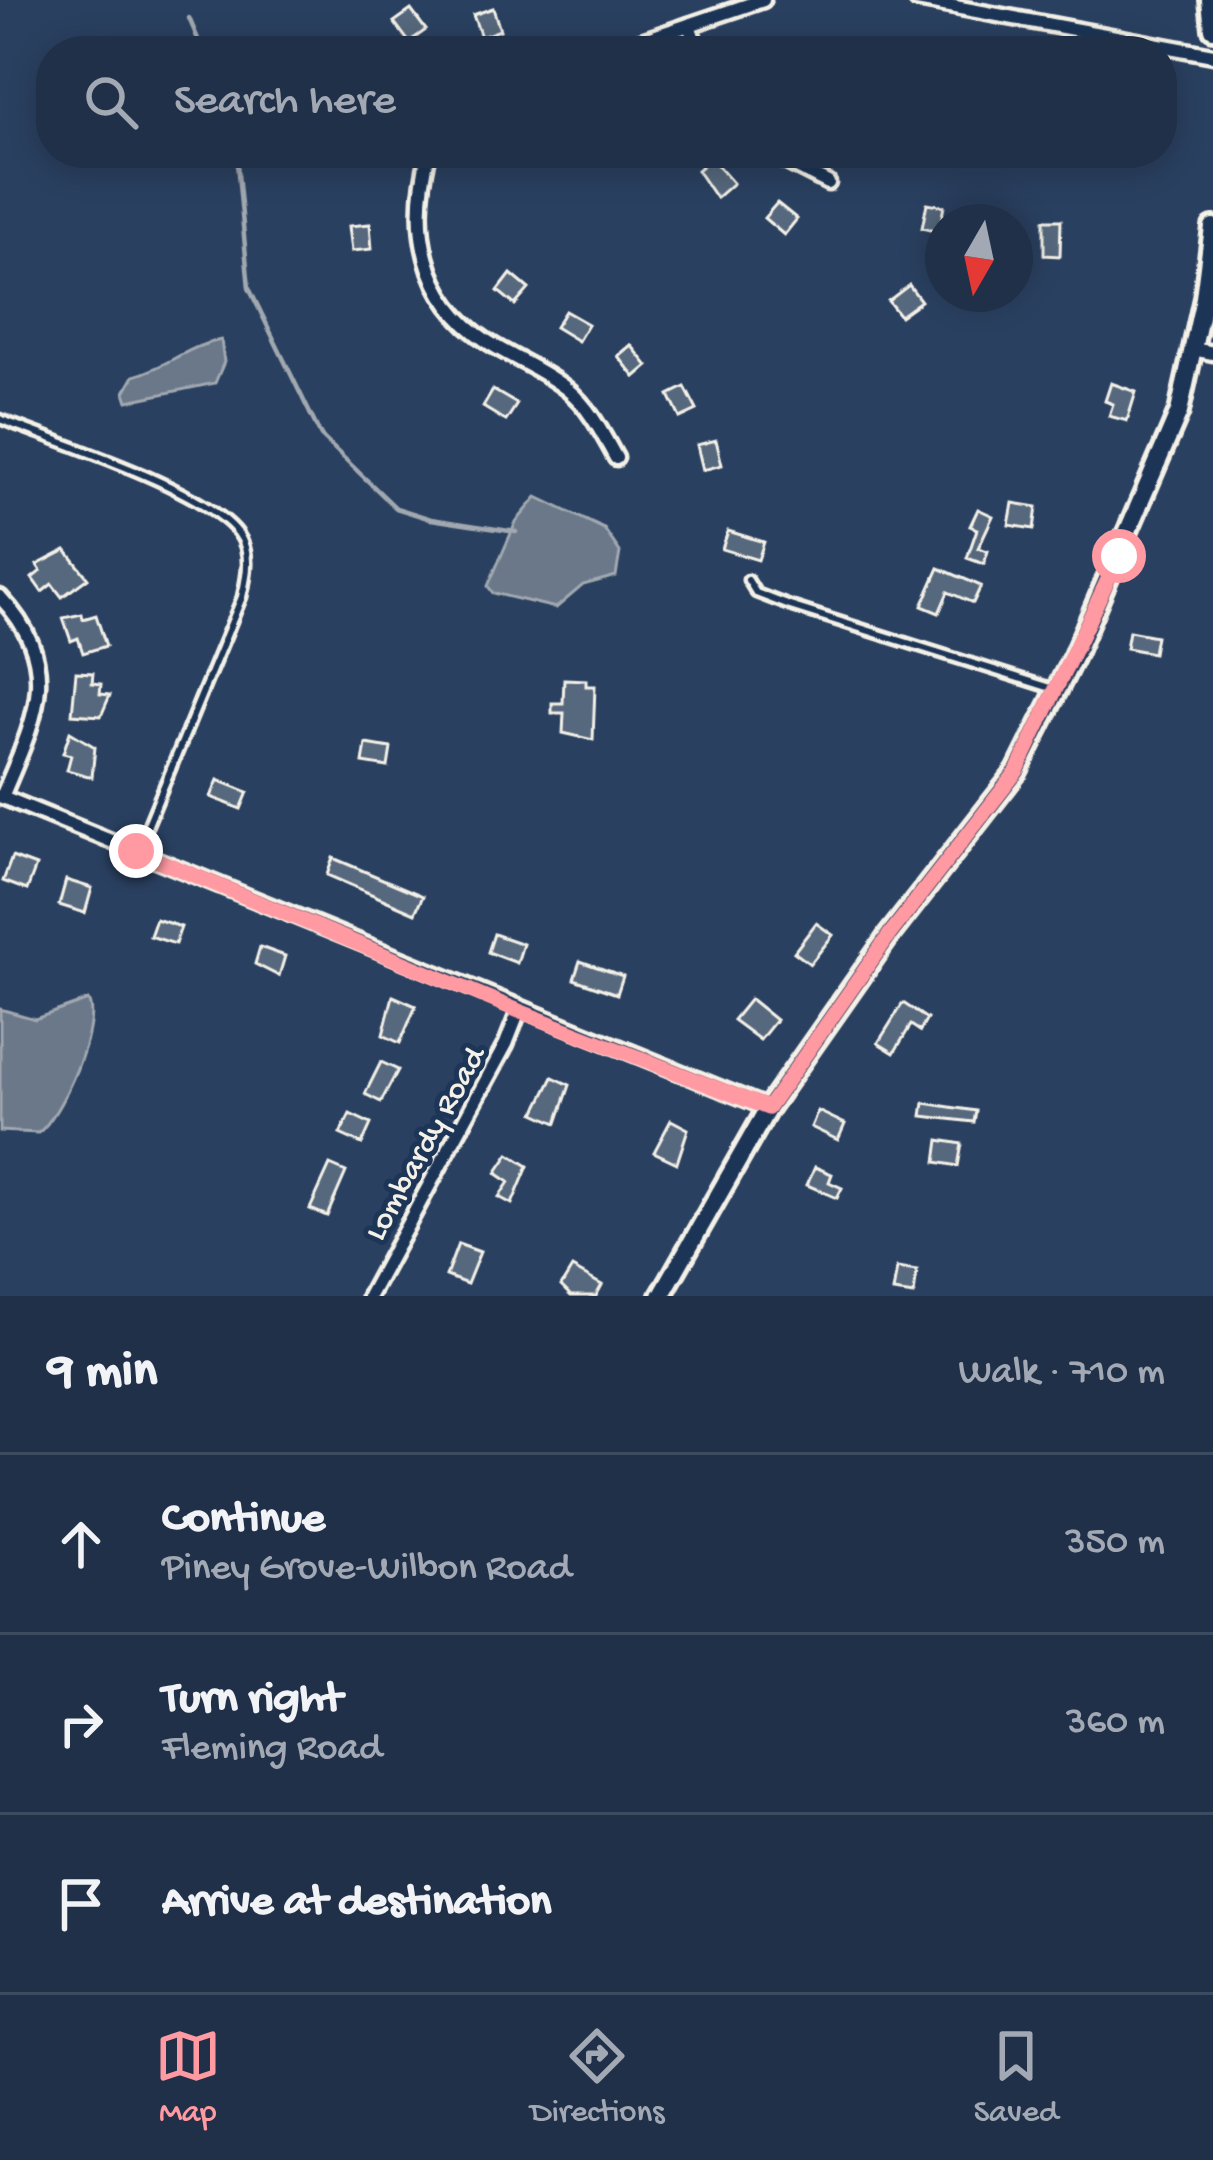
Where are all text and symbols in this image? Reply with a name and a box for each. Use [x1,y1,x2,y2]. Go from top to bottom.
search box [36,36,1177,168]
icon: search [78,69,144,135]
text: Search here [174,76,396,129]
north arrow [925,204,1033,312]
route start [1092,529,1146,583]
route end [109,824,163,878]
street label: Lombardy Road [358,1039,497,1248]
text: 9 min [48,1344,157,1404]
text: Walk · 710 m [958,1351,1165,1397]
text: Continue [162,1494,325,1547]
icon: ahead [48,1511,114,1577]
text: 350 m [1065,1521,1165,1567]
text: Piney Grove-Wilbon Road [162,1547,571,1593]
text: Turn right [162,1674,342,1727]
icon: right [48,1691,114,1757]
text: 360 m [1066,1701,1165,1747]
text: Fleming Road [162,1727,382,1773]
icon: arrive [48,1871,114,1937]
text: Arrive at destination [162,1877,551,1930]
tab: Map [155,2023,221,2133]
tab: Directions [530,2023,664,2133]
tab: Saved [974,2023,1058,2133]

